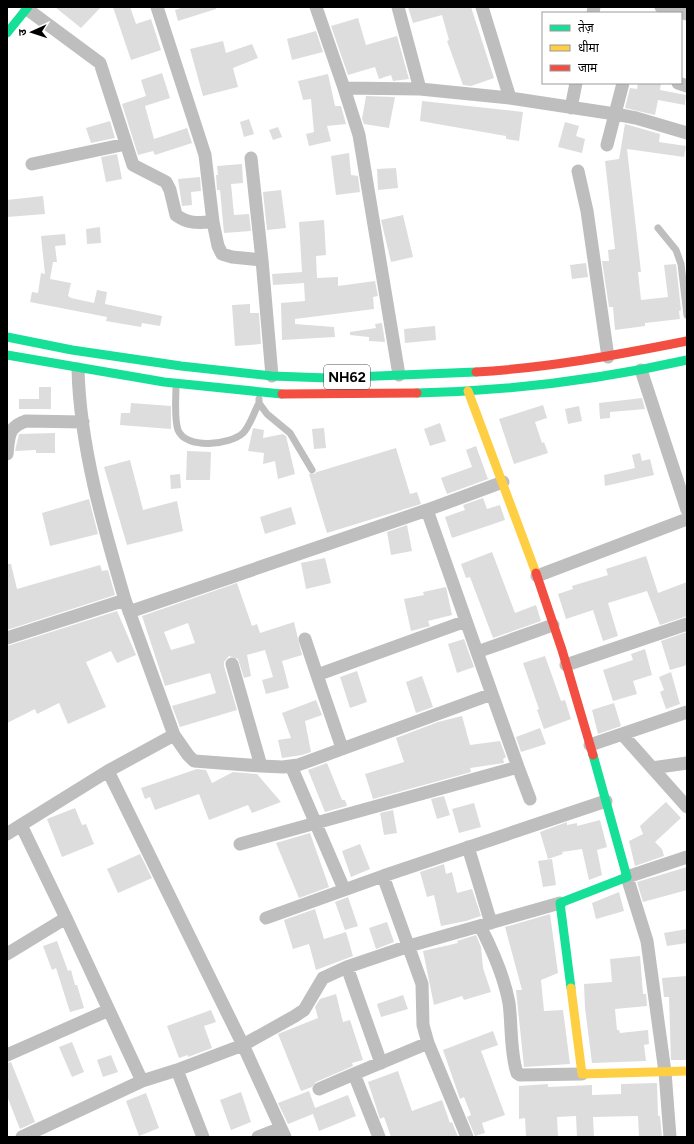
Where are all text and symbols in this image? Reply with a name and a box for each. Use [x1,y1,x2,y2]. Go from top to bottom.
north arrow [12,12,52,52]
legend [542,12,682,84]
text: तेज़ [578,20,595,35]
text: उ [16,28,29,36]
text: धीमा [578,40,600,55]
text: जाम [578,61,598,75]
road number: NH62 [324,365,370,389]

